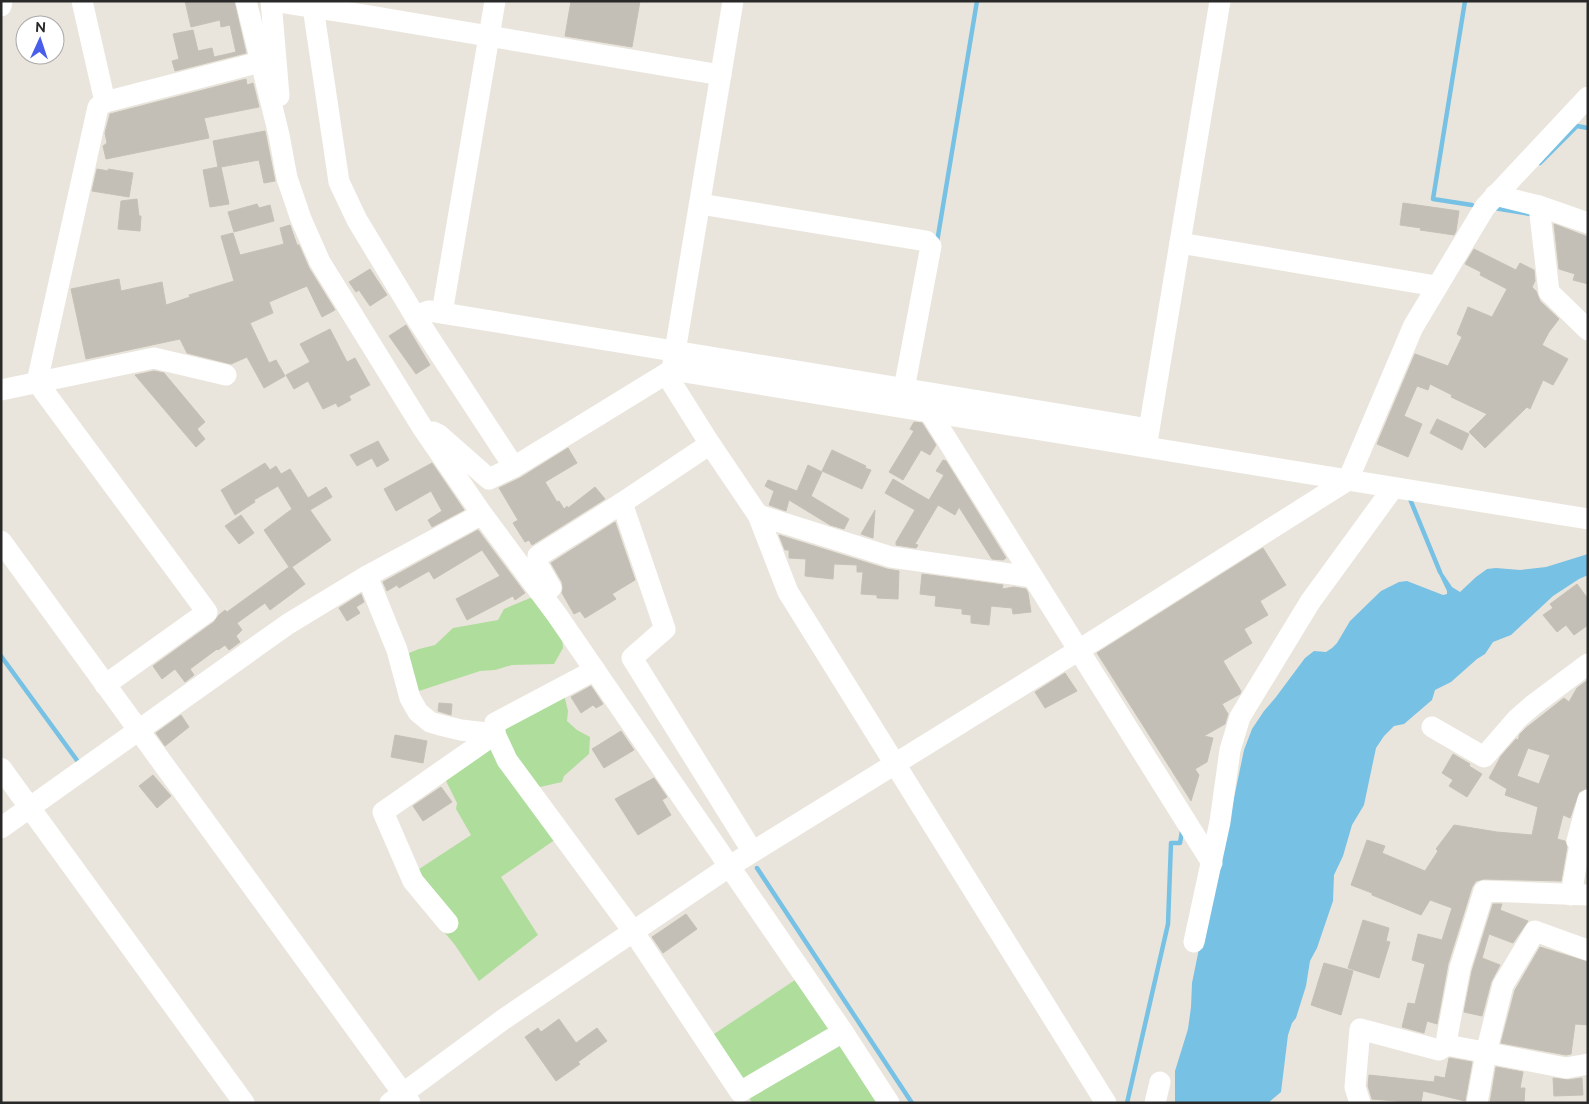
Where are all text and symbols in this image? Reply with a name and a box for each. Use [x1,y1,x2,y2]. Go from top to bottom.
north arrow [15,15,65,65]
text: N [35,19,46,35]

